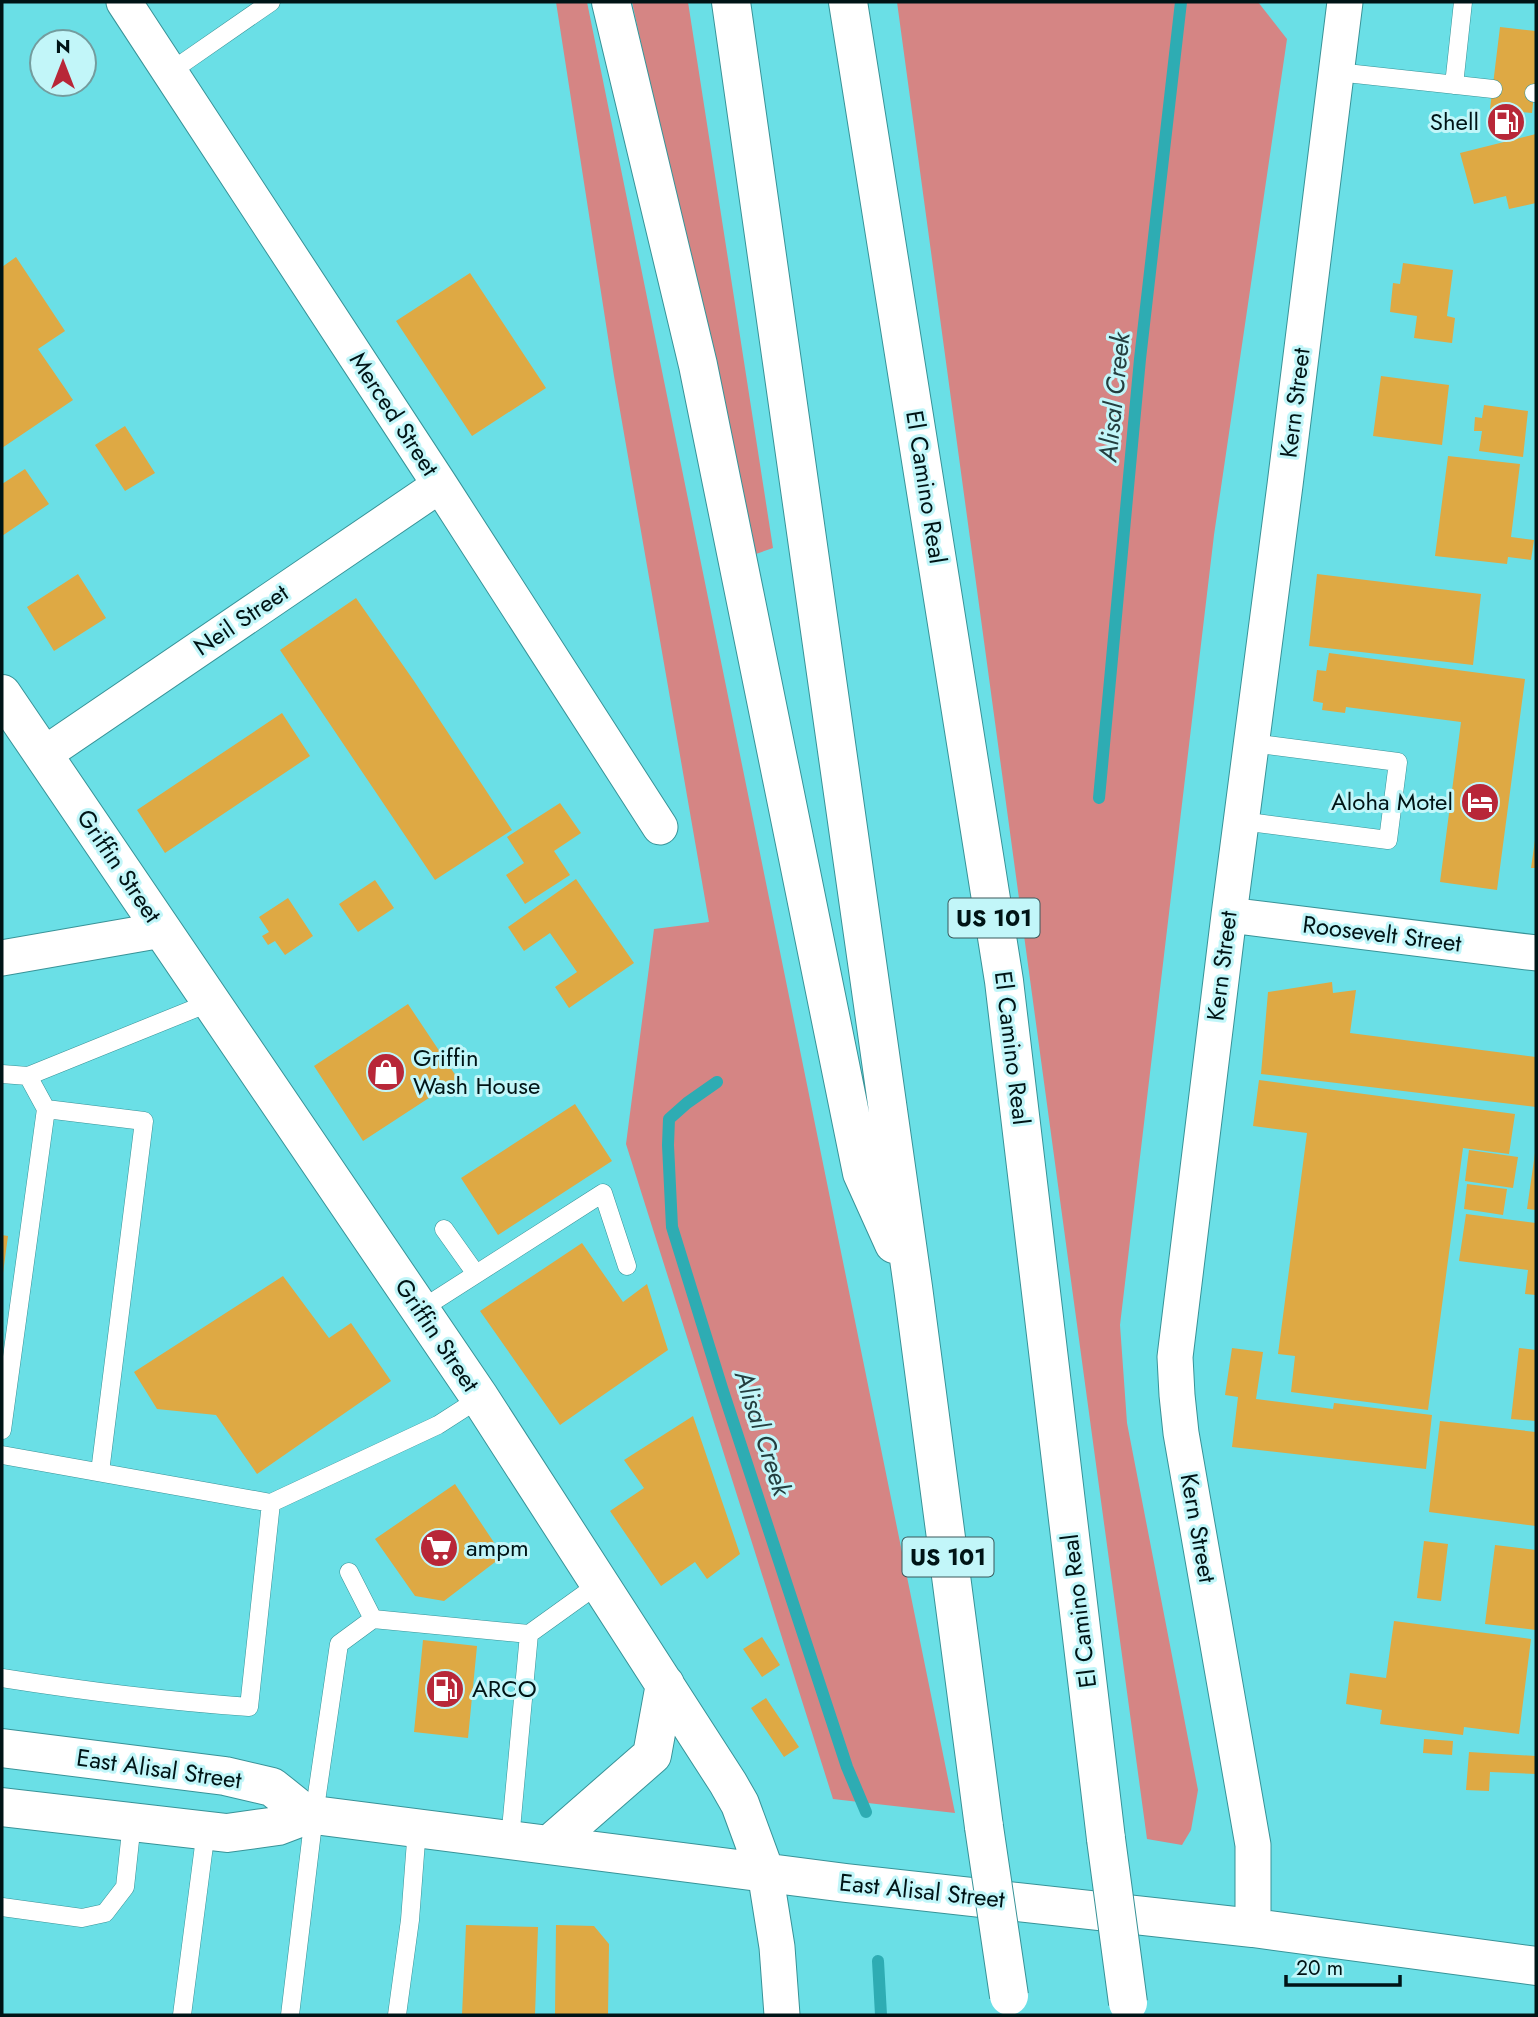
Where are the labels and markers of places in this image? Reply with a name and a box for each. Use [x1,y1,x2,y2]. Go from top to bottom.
fuel station icon: Shell [1485,101,1527,143]
place label: Shell [1430,104,1479,139]
hotel icon: Aloha Motel [1459,781,1501,823]
place label: Aloha Motel [1331,784,1453,819]
place label: Griffin Wash House [413,1040,540,1103]
shop icon: Griffin Wash House [365,1051,407,1093]
supermarket icon: ampm [418,1527,460,1569]
place label: ampm [466,1530,529,1565]
fuel station icon: ARCO [424,1668,466,1710]
place label: ARCO [472,1671,537,1706]

